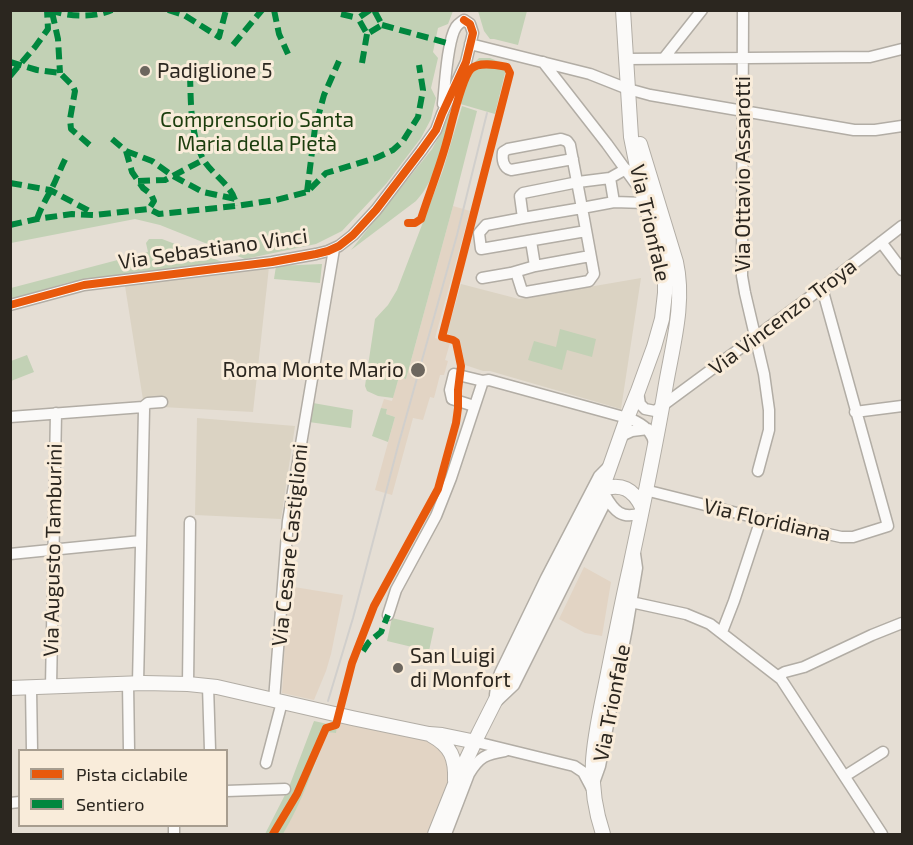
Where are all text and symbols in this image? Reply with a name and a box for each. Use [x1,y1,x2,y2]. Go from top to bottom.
place label: Padiglione 5 [157,58,273,84]
marker: Padiglione 5 [138,64,152,78]
street label: Via Ottavio Assarotti [730,76,756,272]
park label: Comprensorio Santa Maria della Pietà [160,107,354,157]
street label: Via Trionfale [624,162,676,284]
street label: Via Sebastiano Vinci [117,223,309,275]
street label: Via Vincenzo Troya [704,253,862,381]
place label: Roma Monte Mario [223,357,404,383]
marker: Roma Monte Mario [409,361,427,379]
street label: Via Cesare Castiglioni [267,442,313,648]
street label: Via Augusto Tamburini [39,443,67,657]
street label: Via Floridiana [701,493,833,547]
street label: Via Trionfale [588,642,636,764]
place label: San Luigi di Monfort [410,643,511,693]
marker: San Luigi di Monfort [391,661,405,675]
legend [18,749,228,827]
text: Pista ciclabile [76,763,188,785]
text: Sentiero [76,793,144,815]

